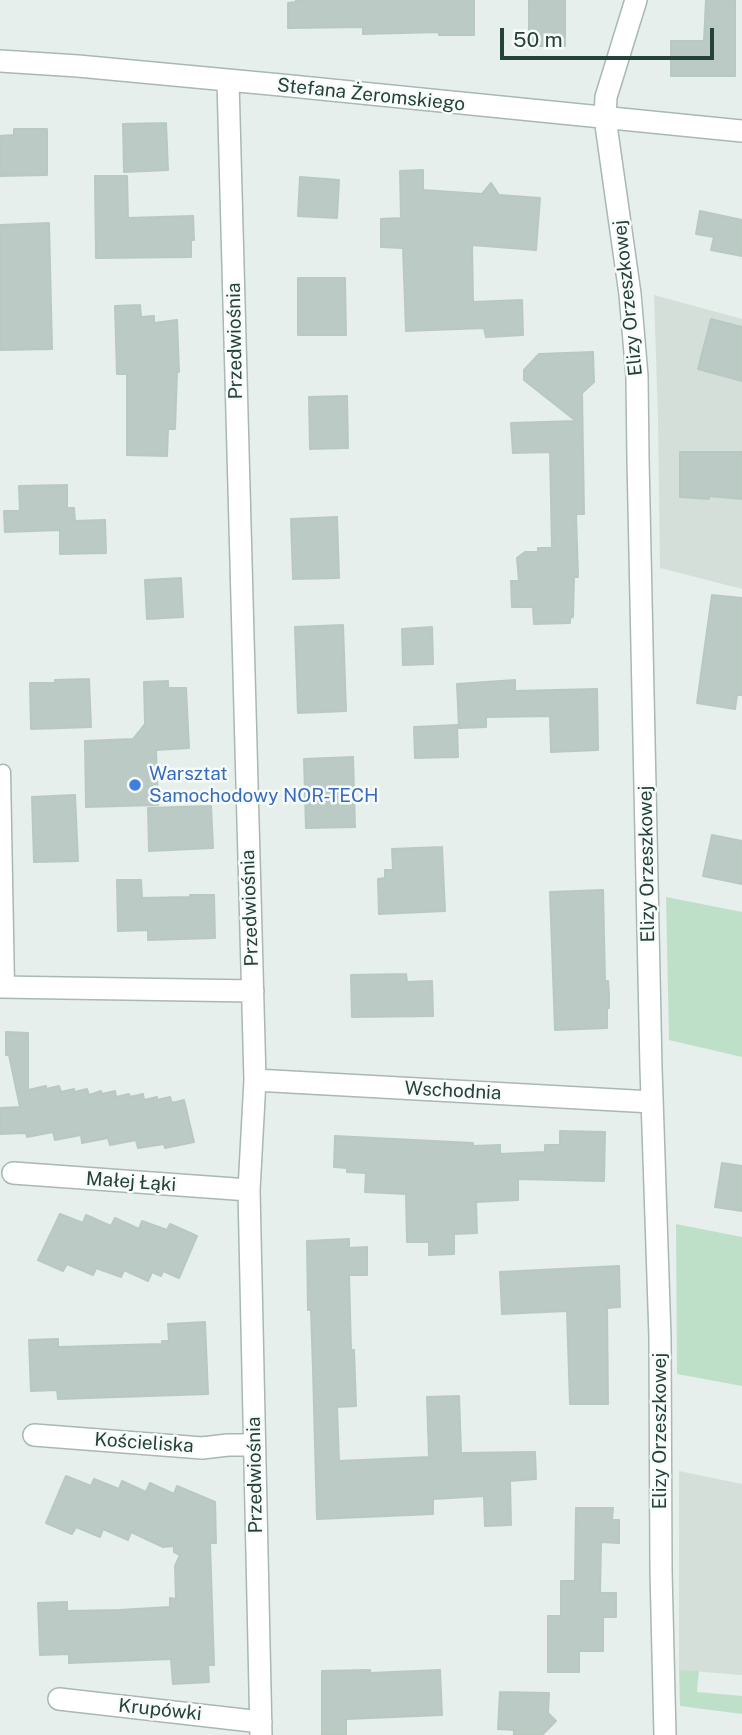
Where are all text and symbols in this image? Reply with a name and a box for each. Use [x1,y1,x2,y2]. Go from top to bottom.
scale bar [504,14,718,58]
text: 50 m [513,27,563,52]
street label: Stefana Żeromskiego [276,74,466,116]
street label: Elizy Orzeszkowej [608,219,648,377]
street label: Przedwiośnia [223,282,247,400]
place label: Warsztat Samochodowy NOR-TECH [149,763,379,807]
marker: Warsztat Samochodowy NOR-TECH [127,777,143,793]
street label: Elizy Orzeszkowej [634,785,660,943]
street label: Przedwiośnia [237,849,263,967]
street label: Wschodnia [404,1077,502,1105]
street label: Małej Łąki [85,1167,177,1197]
street label: Elizy Orzeszkowej [649,1353,671,1509]
street label: Przedwiośnia [243,1416,267,1534]
street label: Kościeliska [94,1428,194,1458]
street label: Krupówki [117,1694,203,1726]

